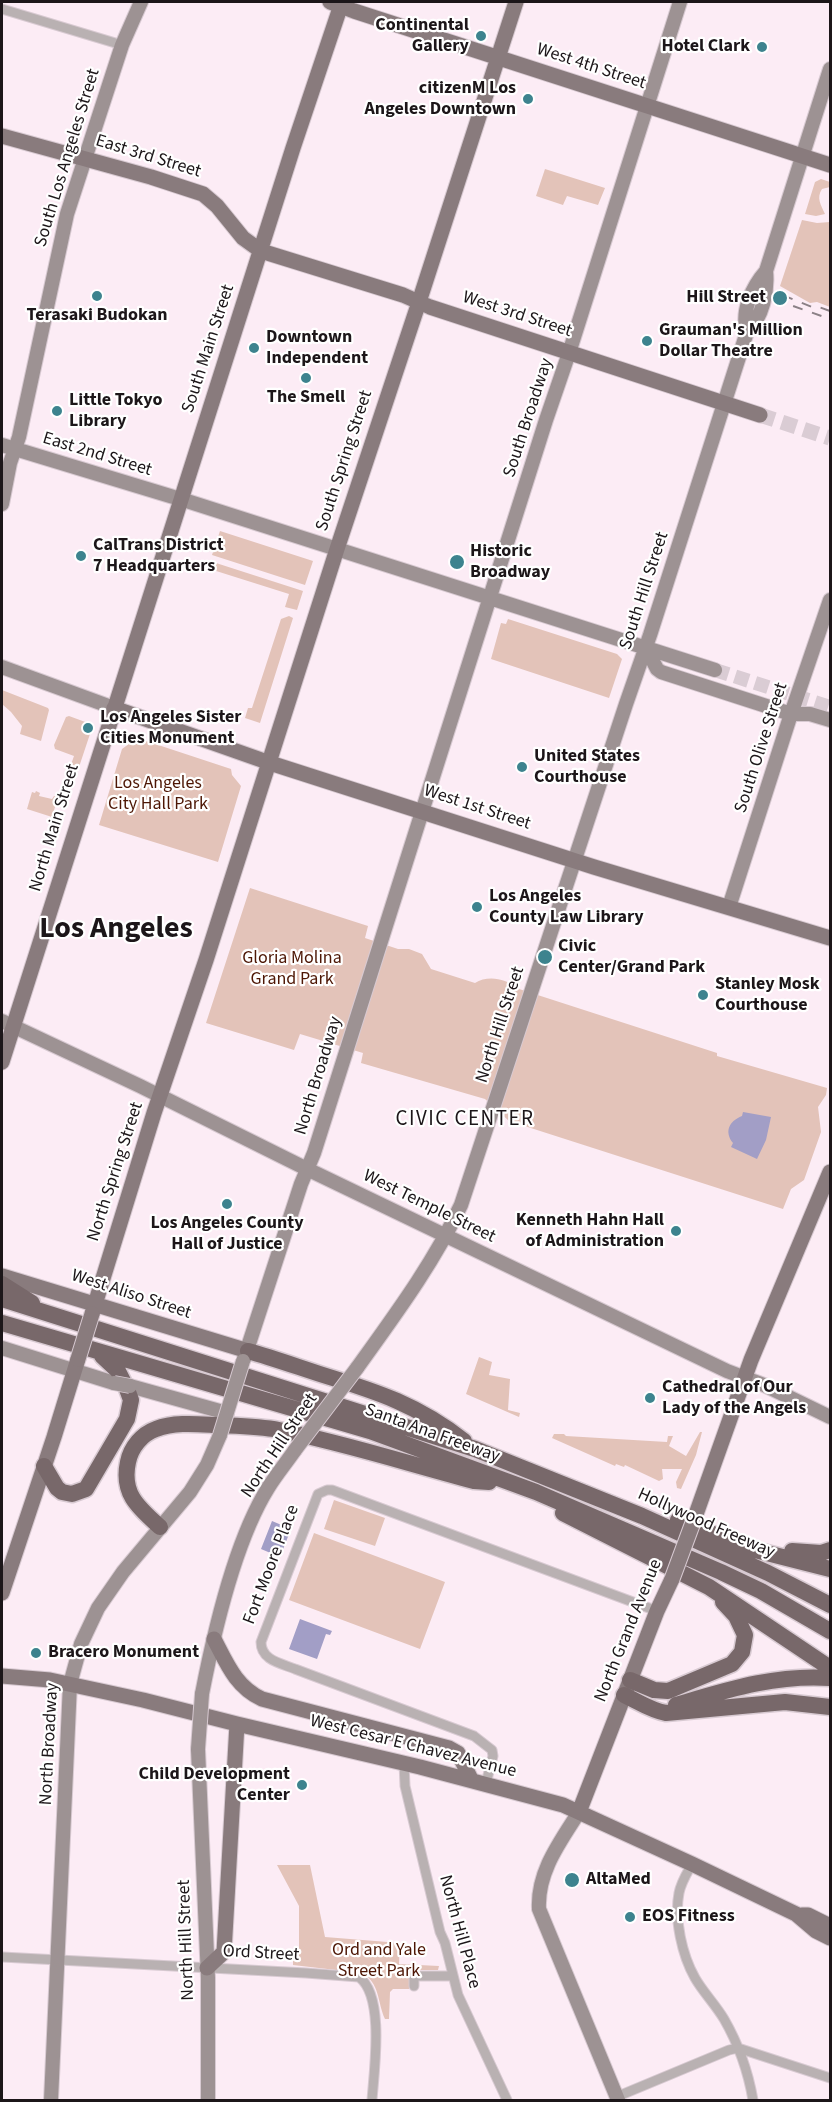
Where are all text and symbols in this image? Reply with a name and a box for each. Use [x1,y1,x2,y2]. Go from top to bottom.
place label: Continental Gallery [375,15,469,57]
marker: Continental Gallery [474,29,488,43]
place label: Hotel Clark [662,36,750,58]
street label: West 4th Street [534,39,648,95]
marker: Hotel Clark [755,40,769,54]
street label: South Los Angeles Street [31,66,105,250]
place label: citizenM Los Angeles Downtown [365,78,516,121]
marker: citizenM Los Angeles Downtown [521,92,535,106]
street label: East 3rd Street [93,131,203,183]
street label: South Main Street [178,282,240,416]
street label: West 3rd Street [460,287,574,343]
place label: Hill Street [686,287,766,309]
marker: Terasaki Budokan [90,289,104,303]
marker: Hill Street [771,289,789,307]
place label: Terasaki Budokan [27,305,167,327]
place label: Grauman's Million Dollar Theatre [659,320,803,362]
place label: Downtown Independent [266,327,368,370]
marker: Grauman's Million Dollar Theatre [640,334,654,348]
marker: Downtown Independent [247,341,261,355]
street label: South Broadway [500,356,558,480]
marker: The Smell [299,371,313,385]
place label: The Smell [267,387,345,409]
street label: South Spring Street [312,388,378,534]
place label: Little Tokyo Library [69,390,163,432]
marker: Little Tokyo Library [50,404,64,418]
street label: East 2nd Street [40,428,154,482]
street label: South Hill Street [616,529,674,653]
place label: CalTrans District 7 Headquarters [93,535,224,578]
place label: Historic Broadway [470,541,550,584]
marker: CalTrans District 7 Headquarters [74,549,88,563]
marker: Historic Broadway [448,553,466,571]
street label: South Olive Street [731,680,793,816]
place label: Los Angeles Sister Cities Monument [100,707,241,750]
marker: Los Angeles Sister Cities Monument [81,721,95,735]
place label: United States Courthouse [534,746,640,789]
marker: United States Courthouse [515,760,529,774]
street label: North Main Street [25,762,85,894]
park label: Los Angeles City Hall Park [108,773,208,816]
street label: West 1st Street [421,781,533,835]
place label: Los Angeles County Law Library [489,886,644,928]
marker: Los Angeles County Law Library [470,900,484,914]
district label: Los Angeles [39,912,193,948]
place label: Civic Center/Grand Park [558,936,705,978]
park label: Gloria Molina Grand Park [242,948,342,990]
marker: Civic Center/Grand Park [536,948,554,966]
street label: North Hill Street [472,964,530,1086]
place label: Stanley Mosk Courthouse [715,974,820,1016]
marker: Stanley Mosk Courthouse [696,988,710,1002]
street label: North Broadway [291,1014,347,1138]
street label: North Spring Street [83,1100,149,1244]
district label: CIVIC CENTER [396,1107,534,1133]
street label: West Temple Street [359,1166,499,1248]
marker: Los Angeles County Hall of Justice [220,1197,234,1211]
place label: Kenneth Hahn Hall of Administration [516,1210,664,1252]
place label: Los Angeles County Hall of Justice [150,1213,304,1256]
marker: Kenneth Hahn Hall of Administration [669,1224,683,1238]
street label: West Aliso Street [68,1265,194,1325]
place label: Cathedral of Our Lady of the Angels [662,1377,806,1420]
street label: North Hill Street [237,1390,323,1502]
marker: Cathedral of Our Lady of the Angels [643,1391,657,1405]
street label: Santa Ana Freeway [362,1400,502,1468]
street label: Hollywood Freeway [634,1484,778,1564]
street label: Fort Moore Place [239,1502,305,1628]
street label: North Grand Avenue [591,1556,667,1706]
place label: Bracero Monument [48,1642,199,1664]
marker: Bracero Monument [29,1646,43,1660]
street label: North Broadway [36,1682,64,1806]
street label: West Cesar E Chavez Avenue [308,1711,518,1783]
place label: Child Development Center [139,1764,290,1806]
marker: Child Development Center [295,1778,309,1792]
place label: AltaMed [586,1869,651,1891]
marker: AltaMed [563,1871,581,1889]
street label: North Hill Place [433,1873,485,1991]
street label: North Hill Street [174,1879,200,2001]
place label: EOS Fitness [642,1906,735,1928]
marker: EOS Fitness [623,1910,637,1924]
park label: Ord and Yale Street Park [332,1940,426,1982]
street label: Ord Street [222,1941,300,1967]

